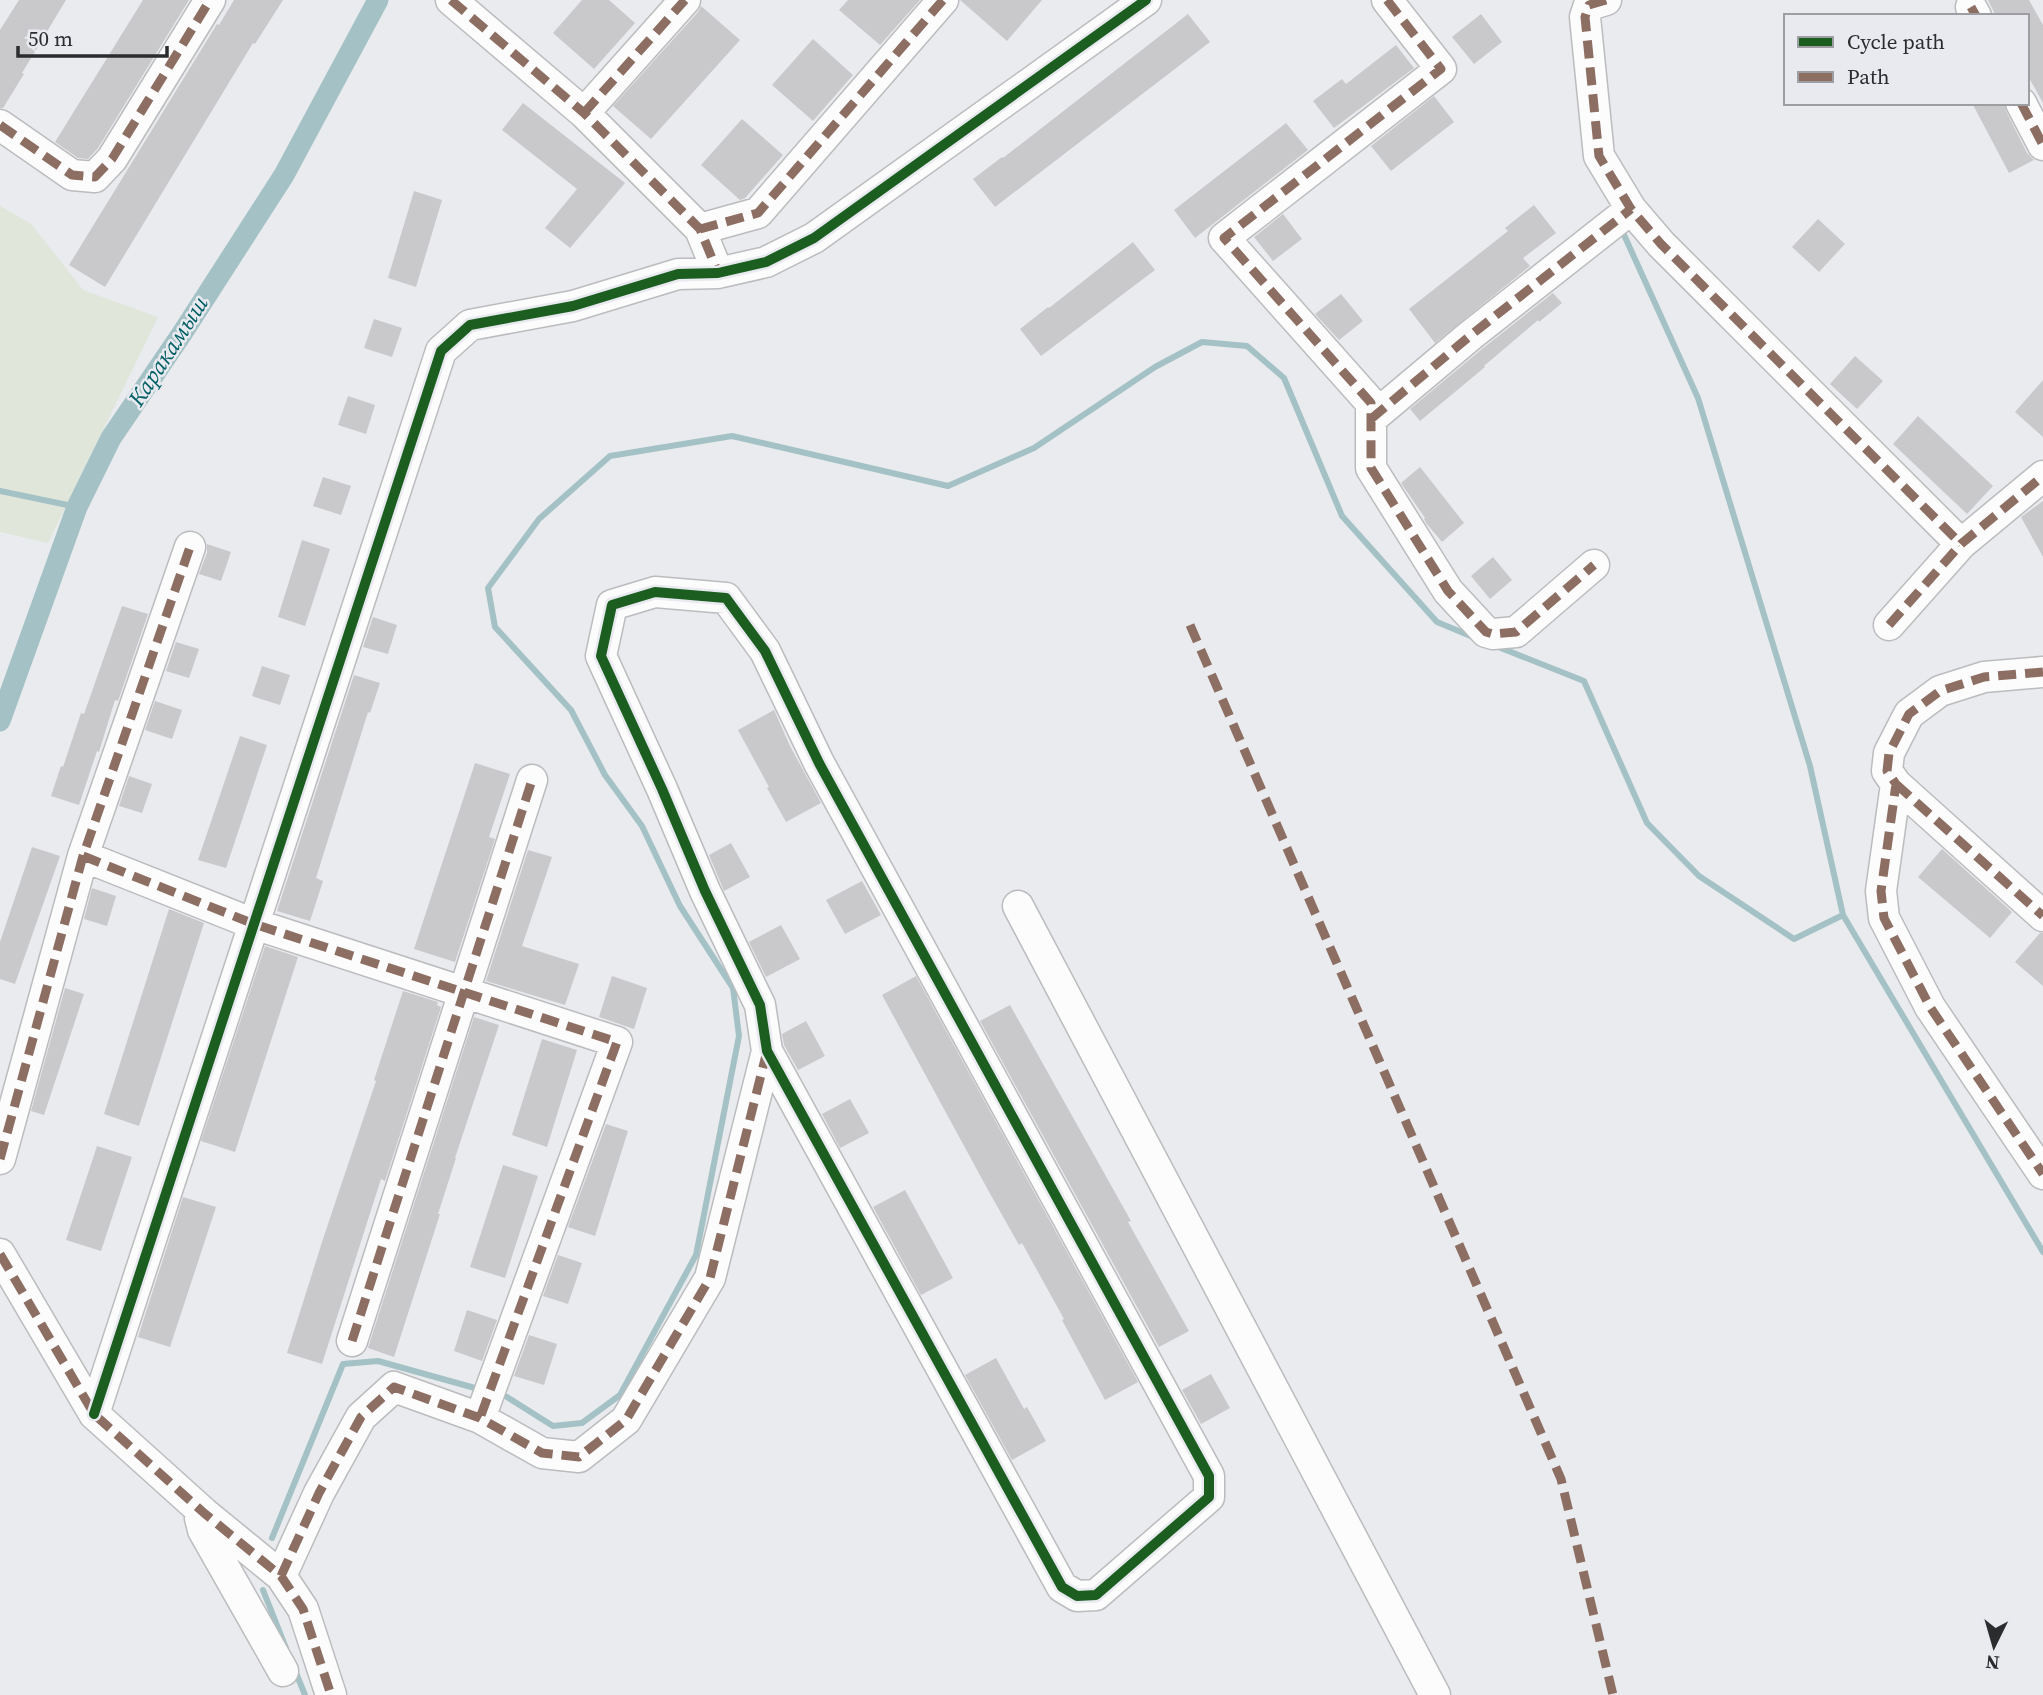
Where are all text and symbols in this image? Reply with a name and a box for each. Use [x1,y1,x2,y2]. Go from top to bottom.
scale bar [18,14,166,58]
legend [1784,14,2029,105]
text: 50 m [28,24,73,53]
text: Cycle path [1847,27,1945,56]
text: Path [1847,62,1890,91]
water label: Каракамыш [120,289,216,413]
north arrow [1959,1611,2029,1681]
text: N [1984,1649,2001,1676]

